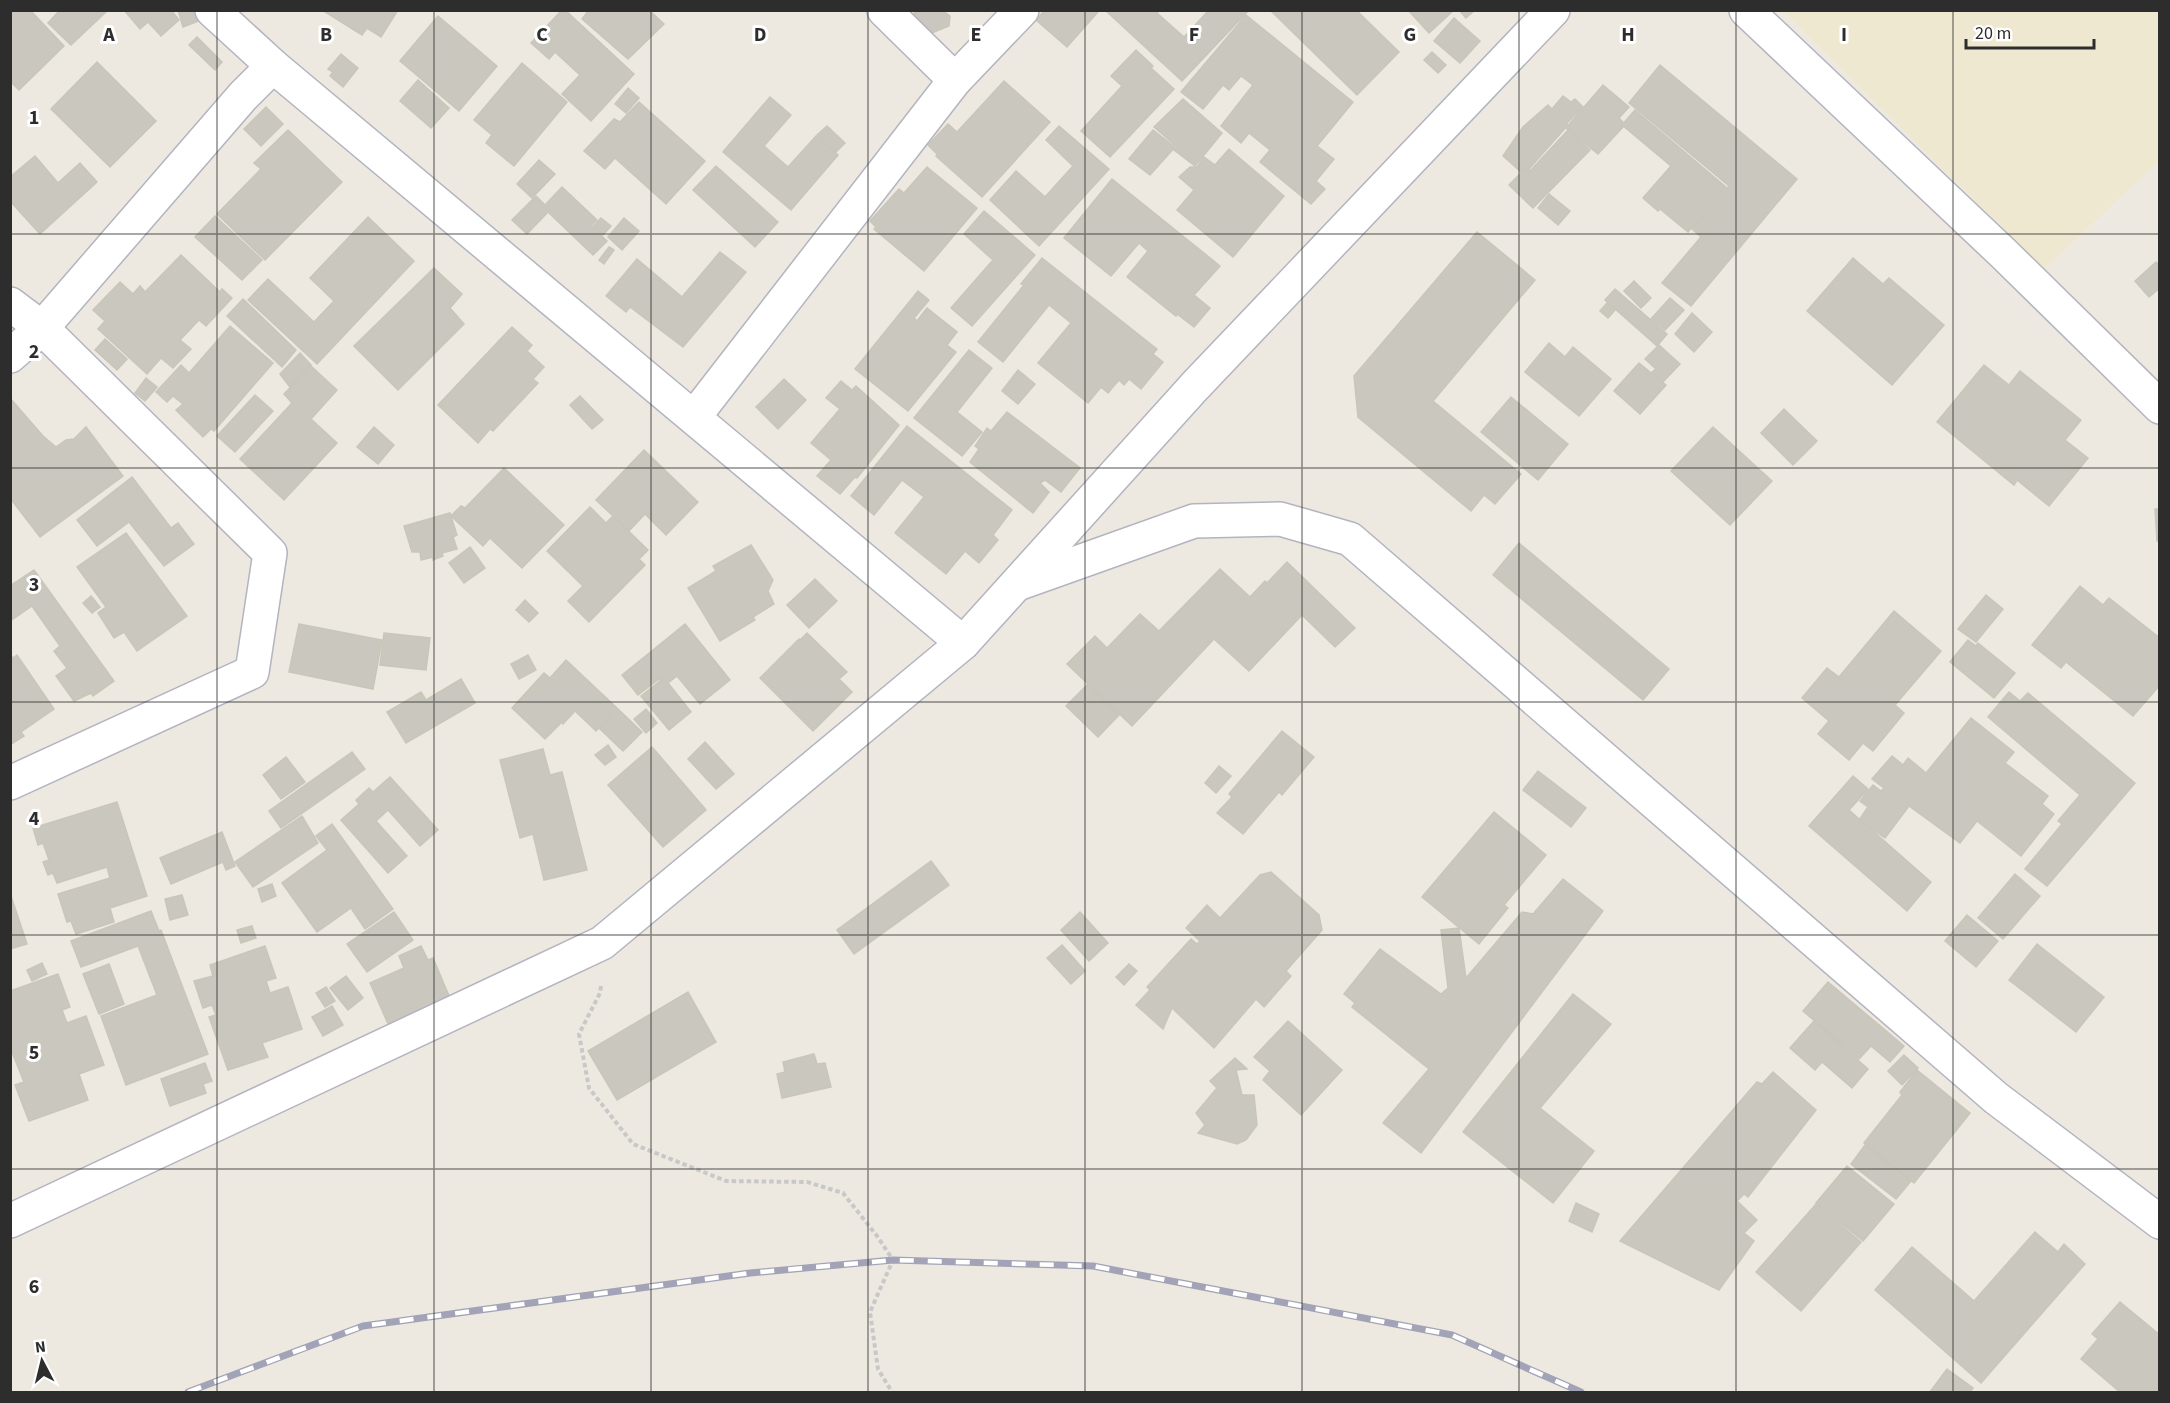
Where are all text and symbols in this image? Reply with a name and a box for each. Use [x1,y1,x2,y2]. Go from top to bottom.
scale bar [1966,12,2094,50]
text: A [102,21,115,49]
text: B [320,21,332,49]
text: C [536,21,548,49]
text: D [754,21,766,49]
text: E [971,21,981,49]
text: F [1189,21,1199,49]
text: G [1404,21,1416,49]
text: H [1621,21,1635,49]
text: I [1841,21,1847,49]
text: 20 m [1975,21,2011,46]
text: 1 [29,104,39,132]
text: 2 [29,338,39,366]
text: 3 [29,571,39,599]
text: 4 [29,805,40,833]
text: 5 [29,1039,39,1067]
text: 6 [29,1273,39,1301]
north arrow [12,1331,72,1391]
text: N [34,1336,47,1359]

